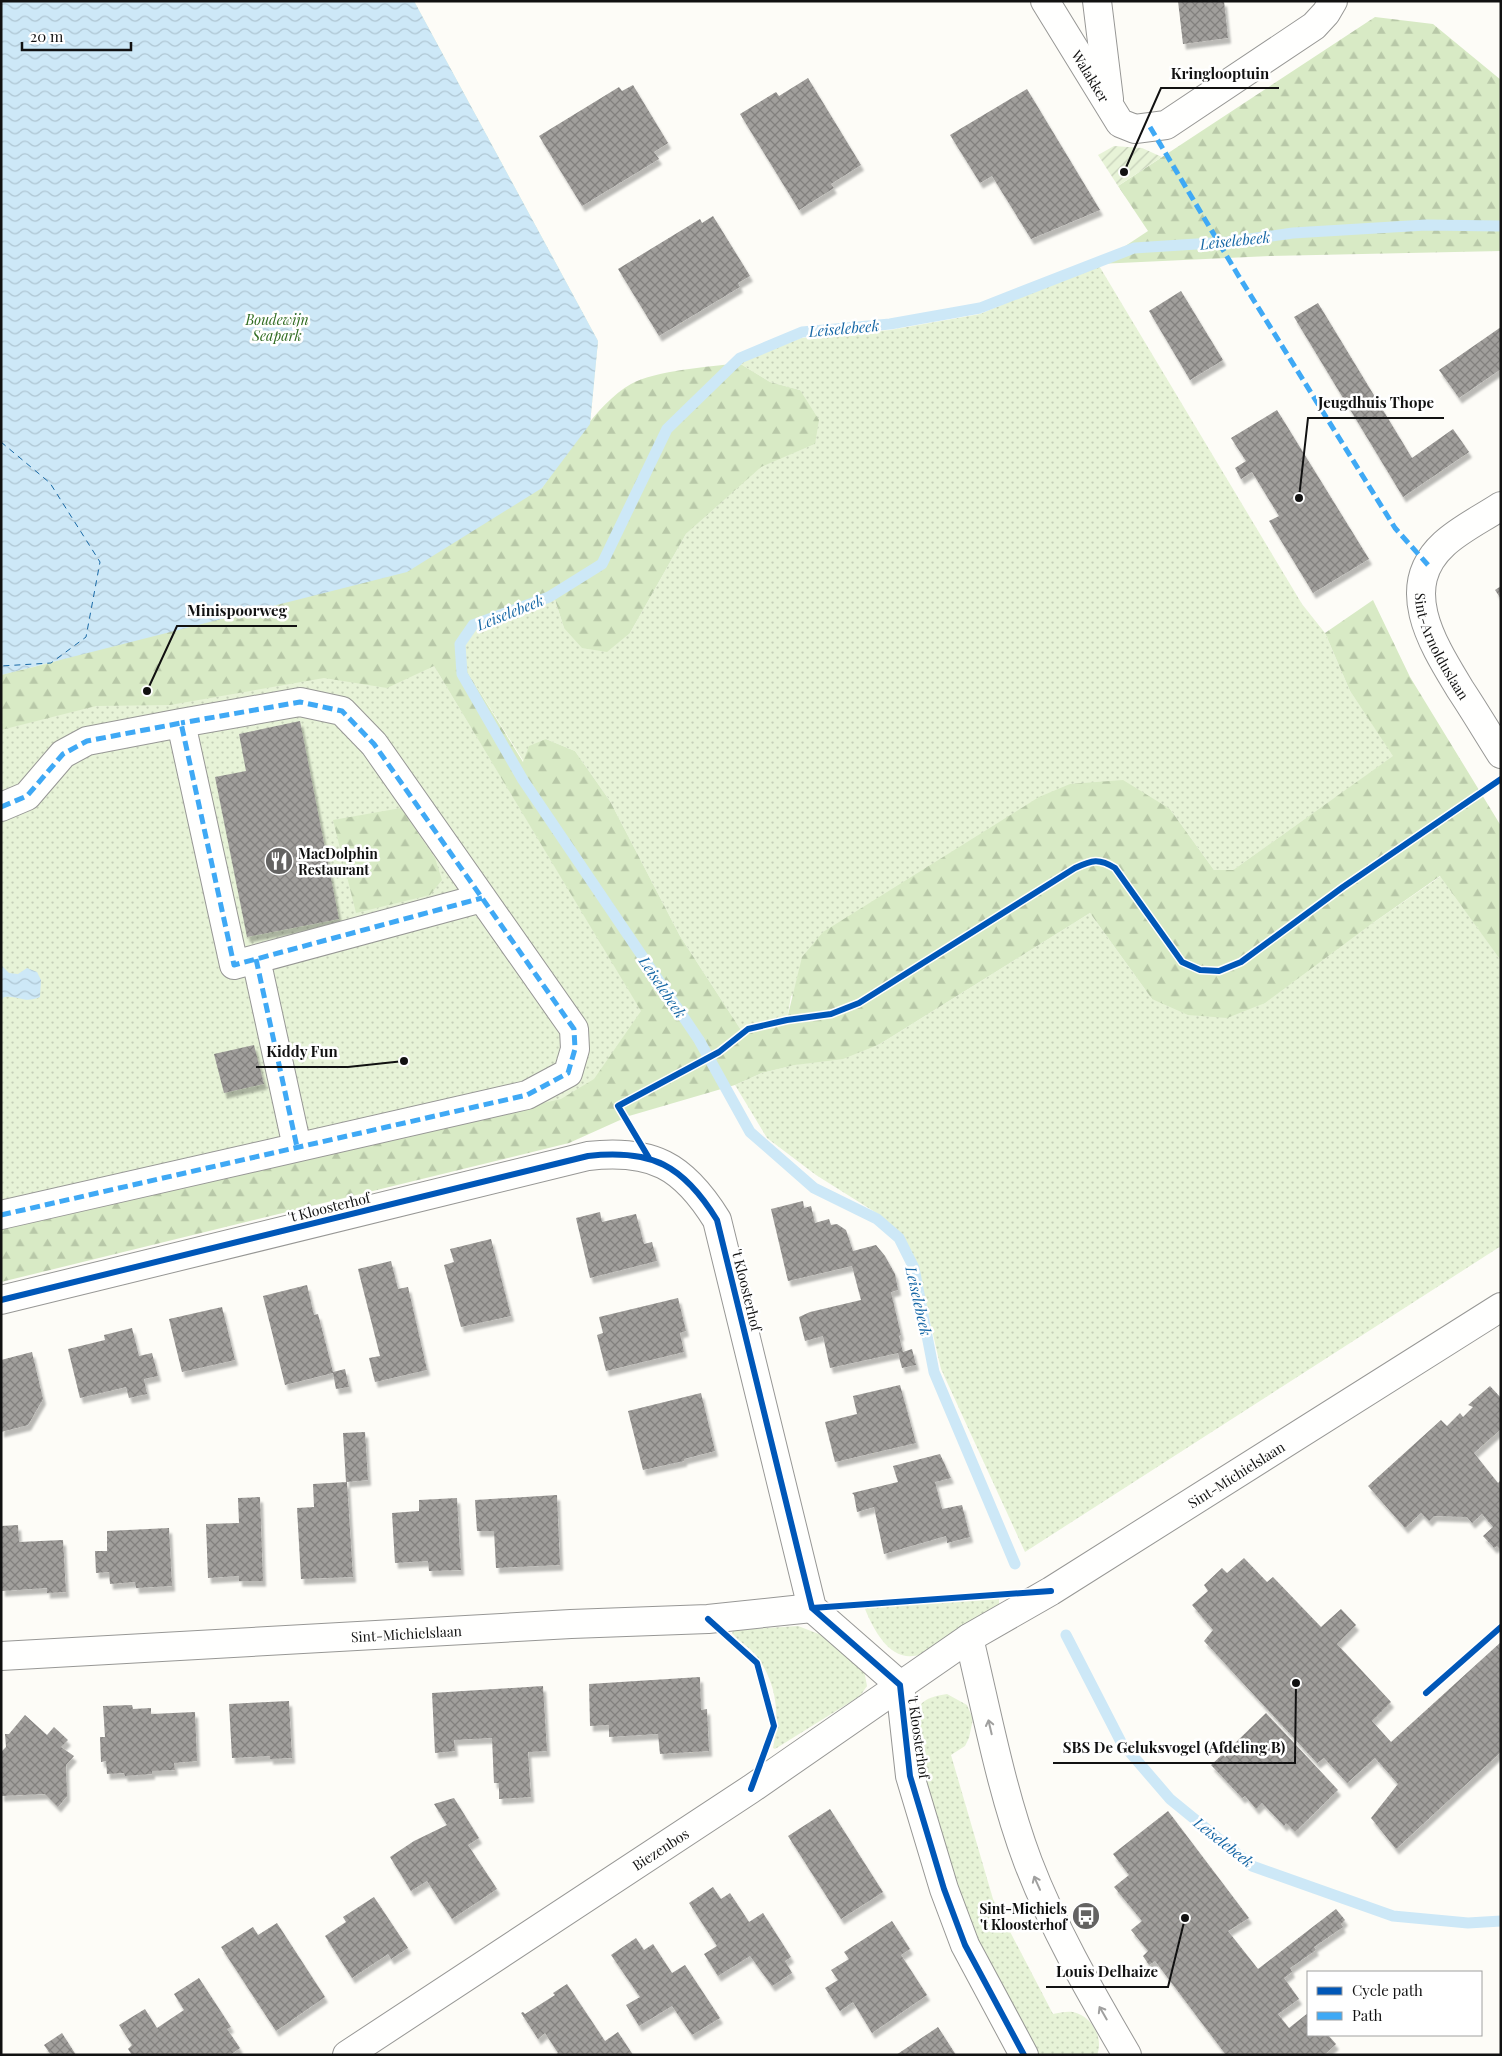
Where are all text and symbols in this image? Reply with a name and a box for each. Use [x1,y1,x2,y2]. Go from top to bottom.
scale bar [22,20,131,52]
text: 20 m [30,26,64,46]
street label: Walakker [1067,45,1115,106]
callout: Kringlooptuin [1161,58,1279,88]
text: Kringlooptuin [1171,63,1270,83]
water label: Leiselebeek [1198,226,1271,254]
park label: Boudewijn Seapark [244,310,309,345]
water label: Leiselebeek [807,315,880,341]
callout: Jeugdhuis Thope [1308,388,1444,418]
text: Jeugdhuis Thope [1317,392,1434,412]
water label: Leiselebeek [473,589,547,635]
street label: Sint-Arnolduslaan [1411,592,1474,704]
callout: Minispoorweg [177,596,297,626]
text: Minispoorweg [187,600,288,620]
place label: MacDolphin Restaurant [298,844,378,879]
restaurant icon: MacDolphin Restaurant [264,846,294,876]
water label: Leiselebeek [634,951,691,1022]
callout: Kiddy Fun [256,1037,348,1067]
text: Kiddy Fun [266,1041,338,1061]
street label: 't Kloosterhof [286,1187,373,1226]
street label: 't Kloosterhof [728,1247,767,1334]
water label: Leiselebeek [901,1263,937,1338]
street label: Sint-Michielslaan [1184,1436,1288,1512]
street label: Sint-Michielslaan [350,1621,463,1646]
street label: 't Kloosterhof [904,1694,934,1781]
one-way arrow [985,1720,994,1736]
callout: SBS De Geluksvogel (Afdeling B) [1053,1733,1295,1763]
text: SBS De Geluksvogel (Afdeling B) [1063,1737,1285,1757]
water label: Leiselebeek [1189,1812,1258,1872]
street label: Biezenbos [628,1823,692,1874]
one-way arrow [1032,1876,1042,1891]
place label: Sint-Michiels 't Kloosterhof [979,1899,1068,1934]
bus stop icon: Sint-Michiels 't Kloosterhof [1071,1901,1101,1931]
callout: Louis Delhaize [1046,1957,1168,1987]
text: Louis Delhaize [1056,1961,1158,1981]
legend [1307,1971,1482,2036]
text: Cycle path [1352,1980,1423,2000]
text: Path [1352,2005,1382,2025]
one-way arrow [1097,2006,1107,2020]

